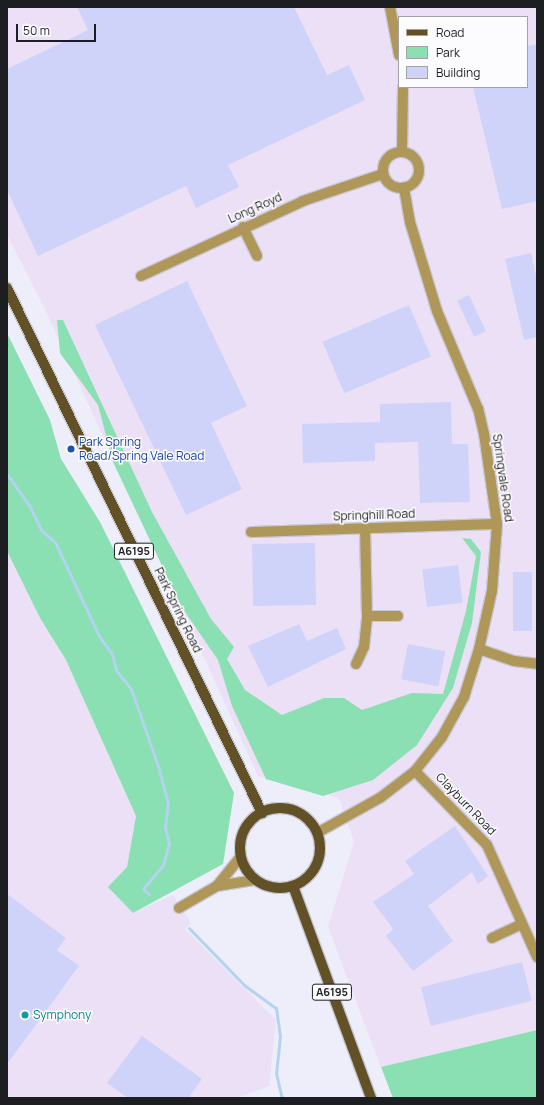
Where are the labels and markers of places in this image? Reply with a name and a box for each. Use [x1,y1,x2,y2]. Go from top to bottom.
place label: Park Spring Road/Spring Vale Road [79,435,204,463]
marker: Park Spring Road/Spring Vale Road [66,444,76,454]
place label: Symphony [33,1008,91,1022]
marker: Symphony [20,1010,30,1020]

